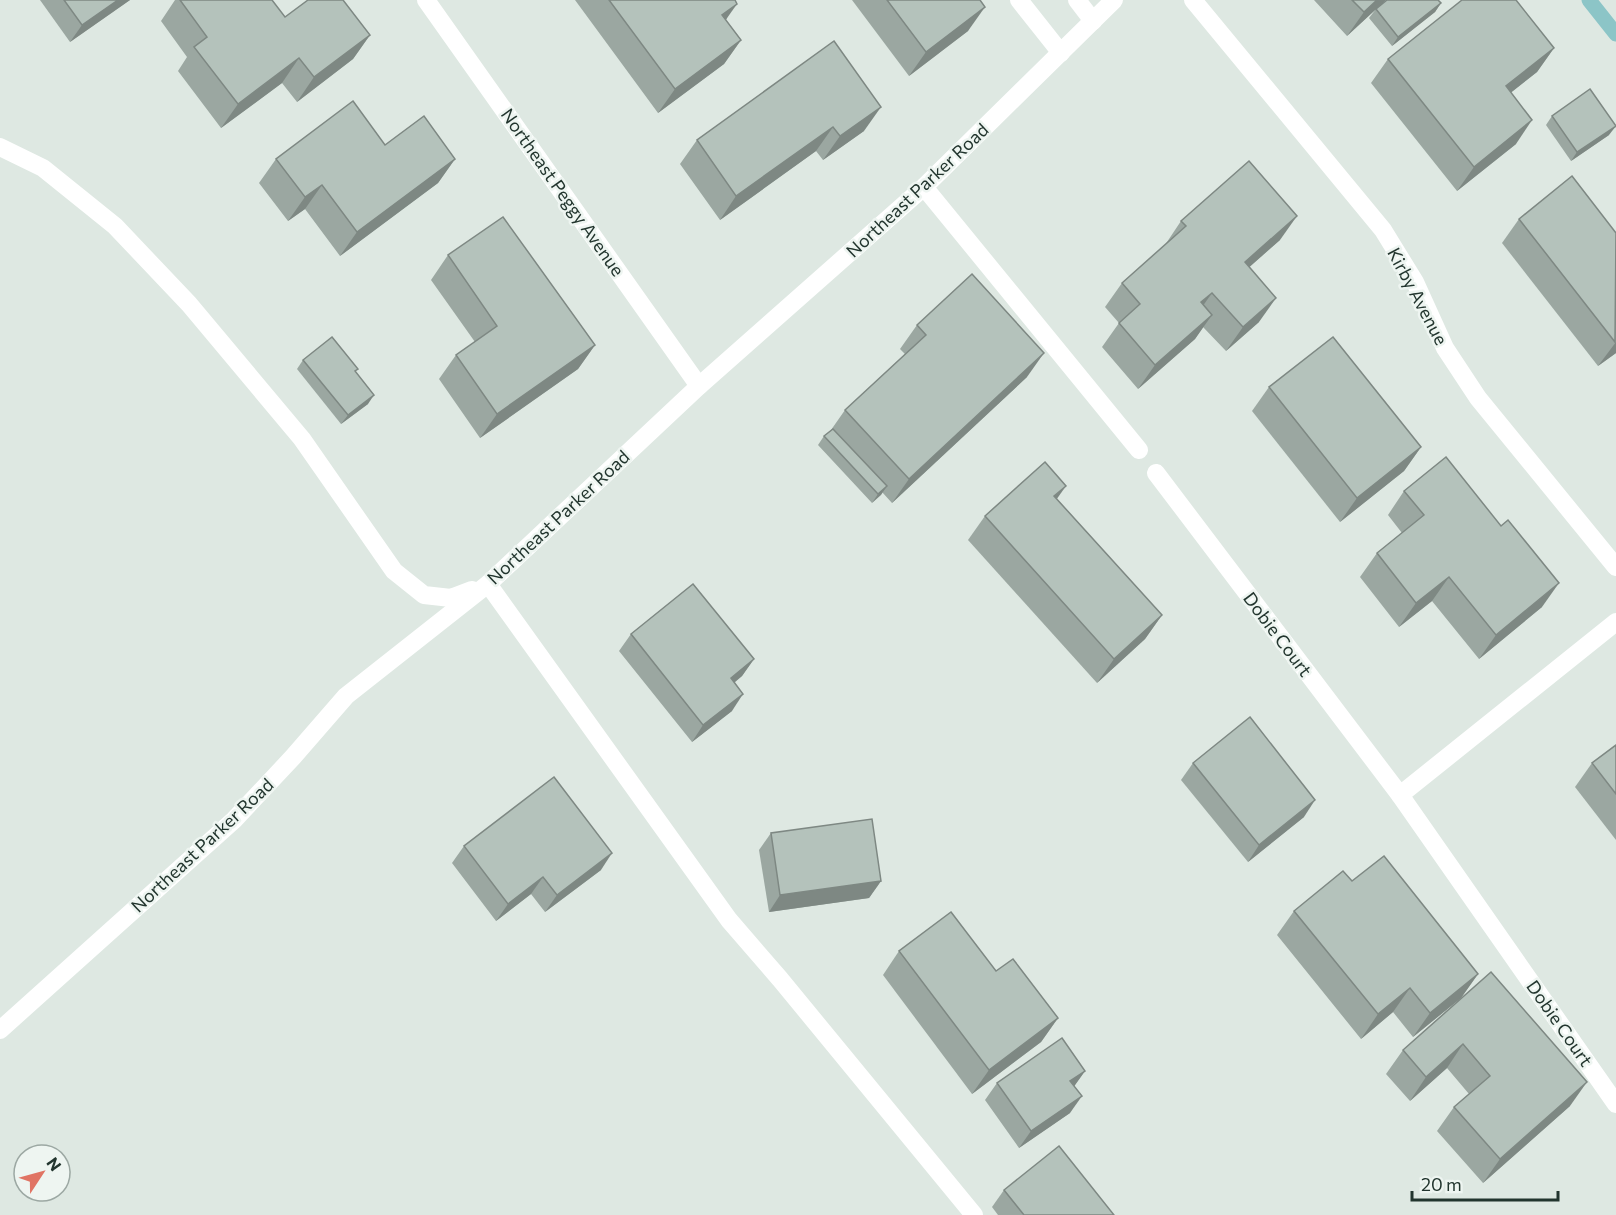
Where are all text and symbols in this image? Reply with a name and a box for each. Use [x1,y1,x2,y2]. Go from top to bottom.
street label: Northeast Peggy Avenue [497,104,629,280]
street label: Northeast Parker Road [841,118,993,262]
street label: Kirby Avenue [1383,244,1453,348]
street label: Northeast Parker Road [482,445,634,589]
street label: Dobie Court [1239,587,1317,681]
street label: Northeast Parker Road [126,773,278,917]
street label: Dobie Court [1522,976,1598,1070]
north arrow [12,1143,72,1203]
text: N [43,1153,66,1174]
scale bar [1412,1164,1558,1202]
text: 20 m [1421,1173,1462,1195]

